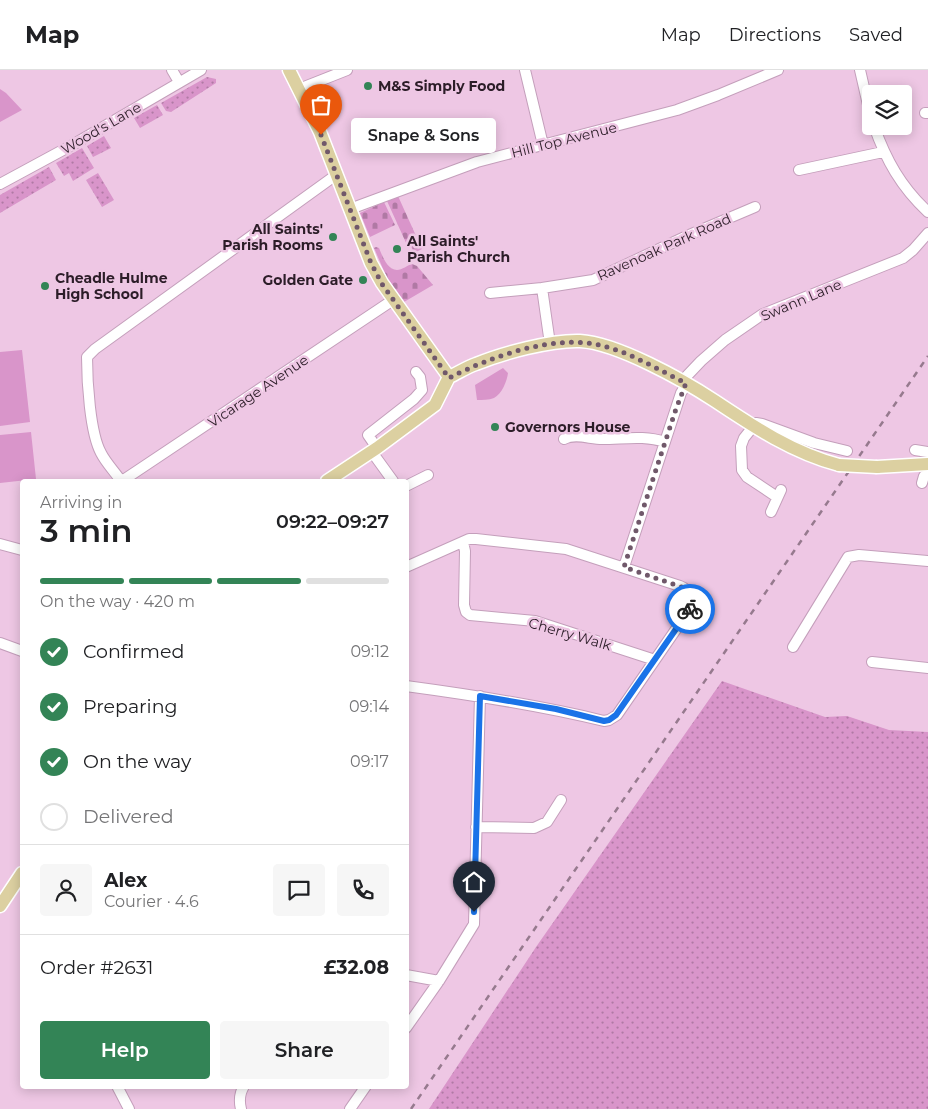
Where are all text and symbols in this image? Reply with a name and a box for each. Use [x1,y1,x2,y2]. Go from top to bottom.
text: Map [25,20,79,49]
text: Map [661,24,701,46]
text: Directions [729,24,821,46]
text: Saved [849,24,903,46]
place label: M&S Simply Food [378,77,505,95]
marker: M&S Simply Food [362,80,374,92]
pin [300,84,342,135]
map controls [862,85,912,135]
button: layers [862,85,912,135]
icon: bag [307,91,335,119]
street label: Wood's Lane [58,98,144,158]
callout: Snape & Sons [351,118,496,152]
street label: Hill Top Avenue [509,118,619,162]
text: Snape & Sons [368,126,479,145]
street label: Ravenoak Park Road [594,209,734,285]
place label: All Saints' Parish Rooms [222,220,324,254]
marker: All Saints' Parish Rooms [327,231,339,243]
place label: All Saints' Parish Church [406,232,510,266]
marker: All Saints' Parish Church [391,243,403,255]
place label: Cheadle Hulme High School [55,269,168,303]
place label: Golden Gate [263,271,353,289]
marker: Golden Gate [357,274,369,286]
street label: Swann Lane [758,275,844,325]
marker: Cheadle Hulme High School [39,280,51,292]
street label: Vicarage Avenue [204,351,312,431]
place label: Governors House [505,418,631,436]
marker: Governors House [489,421,501,433]
text: Arriving in [40,493,122,512]
text: 09:22–09:27 [276,510,389,533]
text: 3 min [40,511,132,550]
courier [665,584,715,634]
text: On the way · 420 m [40,592,195,611]
icon: bike [676,595,704,623]
street label: Cherry Walk [527,614,614,655]
icon: check [40,638,68,666]
text: Confirmed [83,640,184,663]
text: 09:12 [350,642,389,661]
icon: check [40,693,68,721]
text: Preparing [83,695,178,718]
text: 09:14 [349,697,389,716]
icon: check [40,748,68,776]
text: On the way [83,750,191,773]
text: 09:17 [350,752,389,771]
text: Delivered [83,805,174,828]
pin [453,861,495,912]
button: person [40,864,92,916]
button: chat [273,864,325,916]
button: phone [337,864,389,916]
icon: home [460,868,488,896]
text: Alex [104,869,147,892]
text: Courier · 4.6 [104,892,199,911]
text: Order #2631 [40,956,153,979]
text: £32.08 [324,956,389,979]
button: Help [40,1021,210,1079]
button: Share [220,1021,389,1079]

